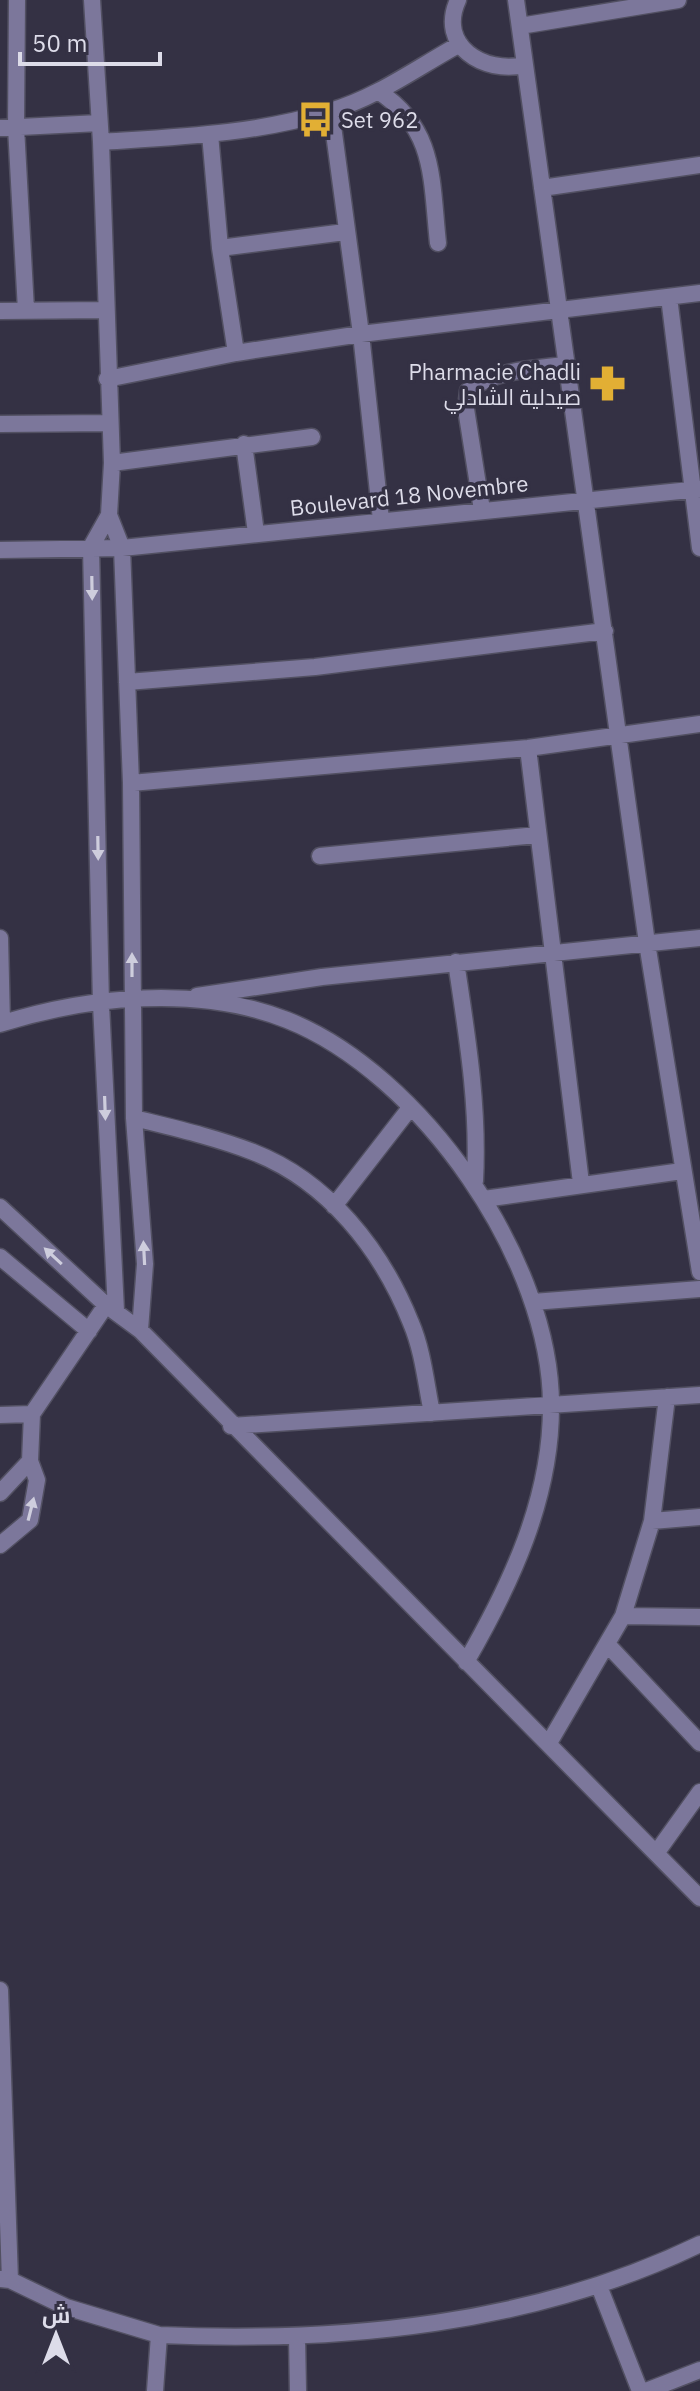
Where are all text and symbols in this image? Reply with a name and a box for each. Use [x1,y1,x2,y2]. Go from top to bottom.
scale bar [20,16,160,66]
text: 50 m [32,27,87,59]
bus stop icon: Set 962 [296,100,334,138]
place label: Set 962 [341,105,418,134]
place label: Pharmacie Chadli صيدلية الشادلي [408,357,581,414]
pharmacy icon: Pharmacie Chadli صيدلية الشادلي [588,365,626,403]
street label: Boulevard 18 Novembre [288,468,530,522]
one-way arrow [85,576,98,601]
one-way arrow [91,836,104,861]
one-way arrow [126,952,138,977]
one-way arrow [99,1096,112,1121]
one-way arrow [138,1240,151,1265]
one-way arrow [44,1247,63,1265]
one-way arrow [25,1496,38,1521]
north arrow [16,2295,96,2375]
text: ش [42,2300,70,2329]

